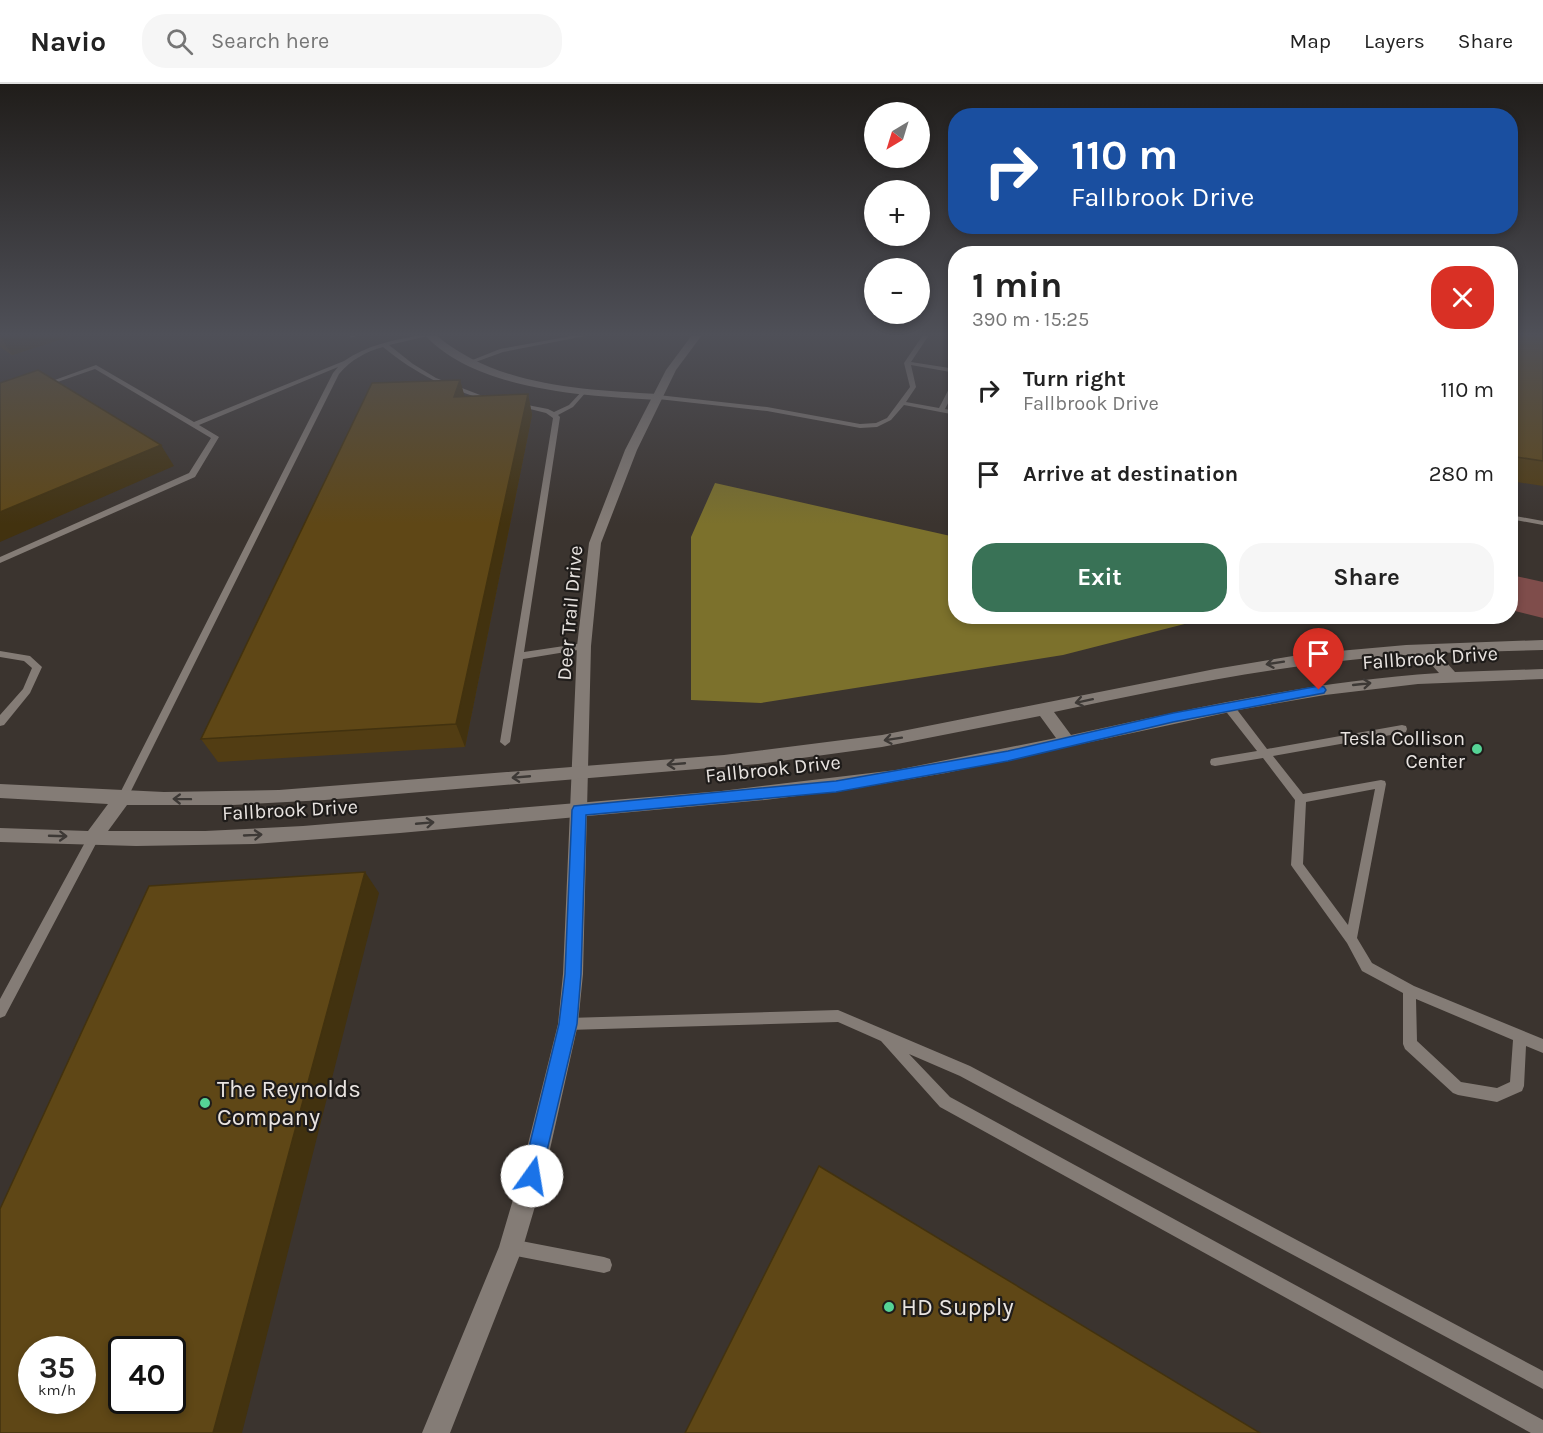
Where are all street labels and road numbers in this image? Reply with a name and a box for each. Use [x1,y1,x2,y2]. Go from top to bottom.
street label: Deer Trail Drive [553,544,587,682]
street label: Fallbrook Drive [1361,642,1499,674]
street label: Fallbrook Drive [704,750,842,788]
street label: Fallbrook Drive [222,795,358,825]

